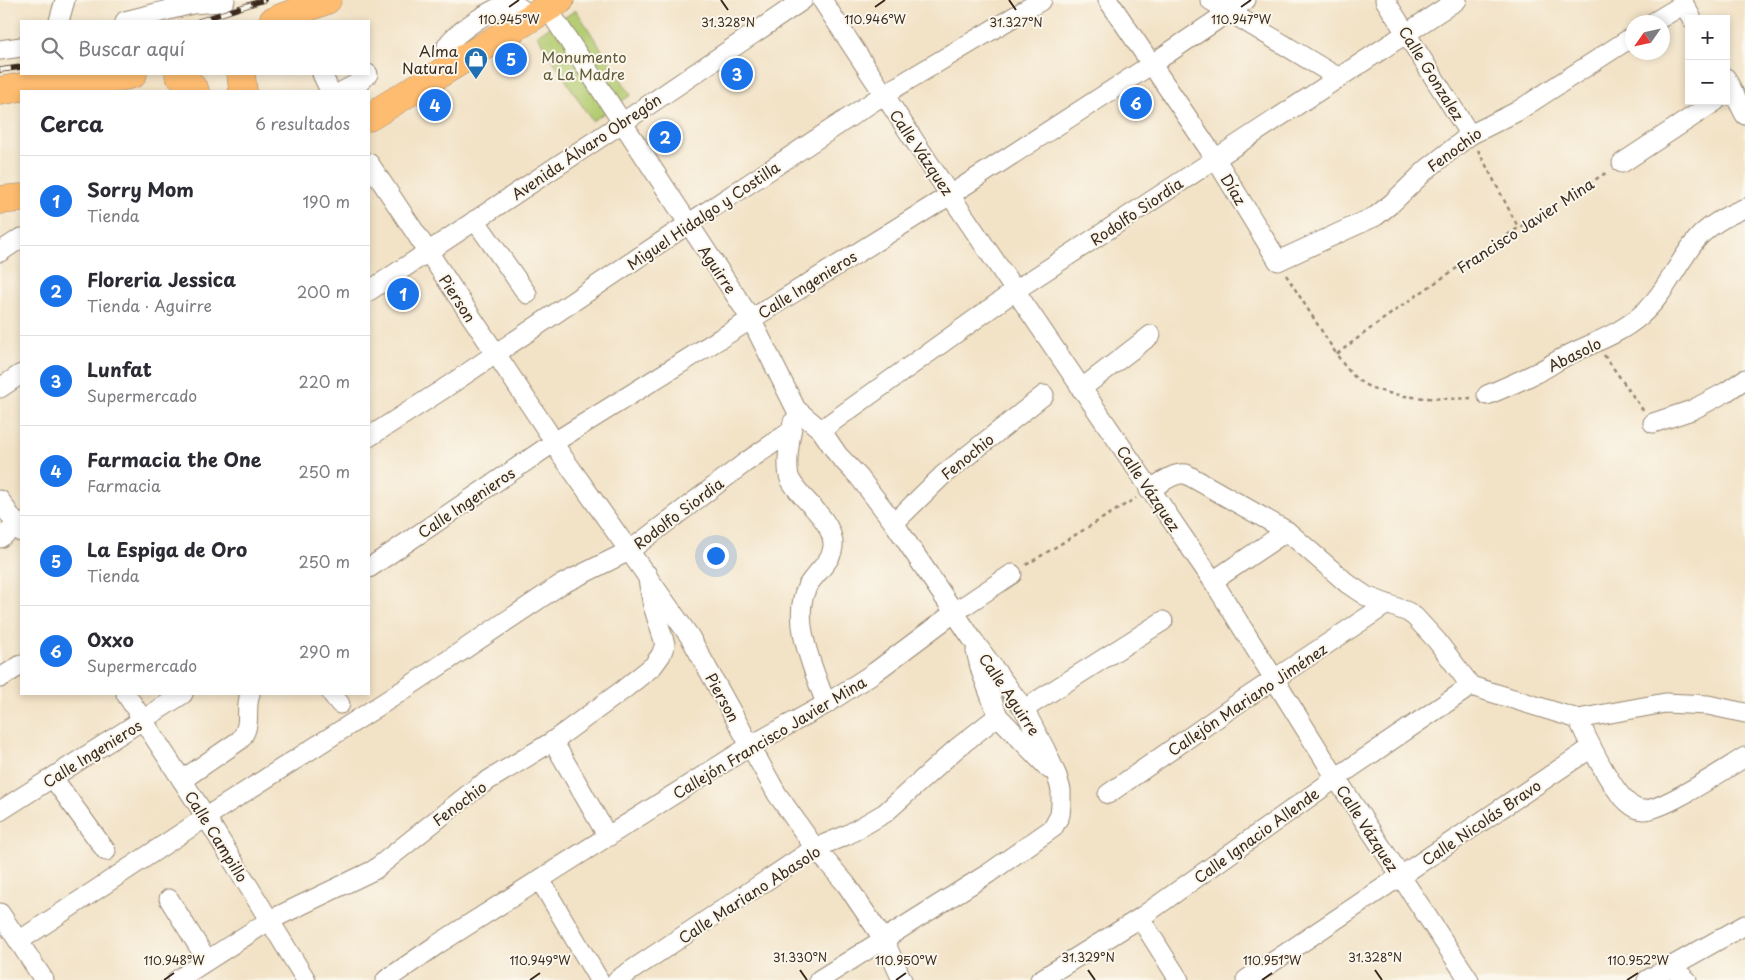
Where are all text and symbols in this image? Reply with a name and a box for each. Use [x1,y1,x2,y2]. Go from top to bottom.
text: 110.945°W [478,10,540,28]
text: 110.946°W [844,10,907,28]
text: 110.947°W [1211,10,1272,28]
text: 31.328°N [701,13,755,31]
text: 31.327°N [989,13,1043,31]
north arrow [1625,15,1670,60]
map controls [1685,15,1730,105]
button: + [1685,15,1730,60]
search box [20,20,370,75]
street label: Calle Gonzalez [1394,21,1470,125]
icon: search [38,34,66,62]
text: Buscar aquí [78,34,185,62]
place label: Alma Natural [402,39,459,79]
pin: 5 [495,40,527,78]
park label: Monumento a La Madre [541,45,627,85]
shop icon: Alma Natural [463,46,489,80]
pin: 3 [721,55,753,93]
button: − [1685,60,1730,105]
pin: 6 [1120,84,1152,122]
pin: 4 [419,86,451,124]
street label: Avenida Álvaro Obregón [506,87,666,205]
street label: Calle Vázquez [885,104,959,200]
text: Cerca [40,107,104,139]
text: 6 resultados [255,111,350,135]
pin: 2 [649,118,681,156]
street label: Fenochio [1422,121,1486,177]
street label: Miguel Hidalgo y Costilla [622,155,785,275]
street label: Díaz [1216,169,1252,209]
street label: Rodolfo Siordia [1085,171,1188,251]
street label: Francisco Javier Mina [1452,172,1599,278]
text: Sorry Mom [87,175,194,203]
text: 1 [52,189,60,213]
text: 190 m [302,189,350,213]
text: Tienda [87,203,140,227]
street label: Aguirre [693,240,743,298]
street label: Calle Ingenieros [753,244,861,324]
text: Floreria Jessica [87,265,236,293]
street label: Pierson [434,270,482,326]
pin: 1 [387,275,419,313]
text: 2 [50,279,62,303]
text: 200 m [297,279,350,303]
text: Tienda · Aguirre [87,293,212,317]
street label: Abasolo [1543,331,1605,377]
text: Lunfat [87,355,152,383]
text: 3 [51,369,61,393]
text: 220 m [299,369,350,393]
text: Supermercado [87,383,197,407]
street label: Fenochio [935,427,999,485]
street label: Calle Vázquez [1112,440,1186,536]
text: Farmacia the One [87,445,261,473]
text: 4 [51,459,61,483]
text: 250 m [299,459,350,483]
street label: Calle Ingenieros [413,461,519,543]
street label: Rodolfo Siordia [628,471,728,555]
text: Farmacia [87,473,161,497]
text: La Espiga de Oro [87,535,247,563]
your location [703,543,729,569]
text: 5 [51,549,61,573]
text: 250 m [299,549,350,573]
text: Tienda [87,563,140,587]
text: Oxxo [87,625,134,653]
street label: Callejón Mariano Jiménez [1163,637,1331,761]
text: 6 [50,639,62,663]
text: 290 m [299,639,350,663]
street label: Calle Aguirre [974,648,1046,740]
text: Supermercado [87,653,197,677]
street label: Pierson [700,668,746,726]
street label: Callejón Francisco Javier Mina [668,670,871,804]
street label: Calle Ingenieros [38,713,146,793]
street label: Calle Nicolás Bravo [1417,773,1545,871]
street label: Fenochio [427,775,491,831]
street label: Calle Vázquez [1331,780,1405,876]
street label: Calle Ignacio Allende [1189,782,1323,888]
street label: Calle Campillo [180,786,254,886]
street label: Calle Mariano Abasolo [673,839,825,949]
text: 31.330°N [773,948,827,966]
text: 31.329°N [1061,948,1115,966]
text: 31.328°N [1348,948,1402,966]
text: 110.948°W [144,951,205,969]
text: 110.949°W [509,951,571,969]
text: 110.950°W [875,951,938,969]
text: 110.951°W [1243,951,1302,969]
text: 110.952°W [1607,951,1669,969]

